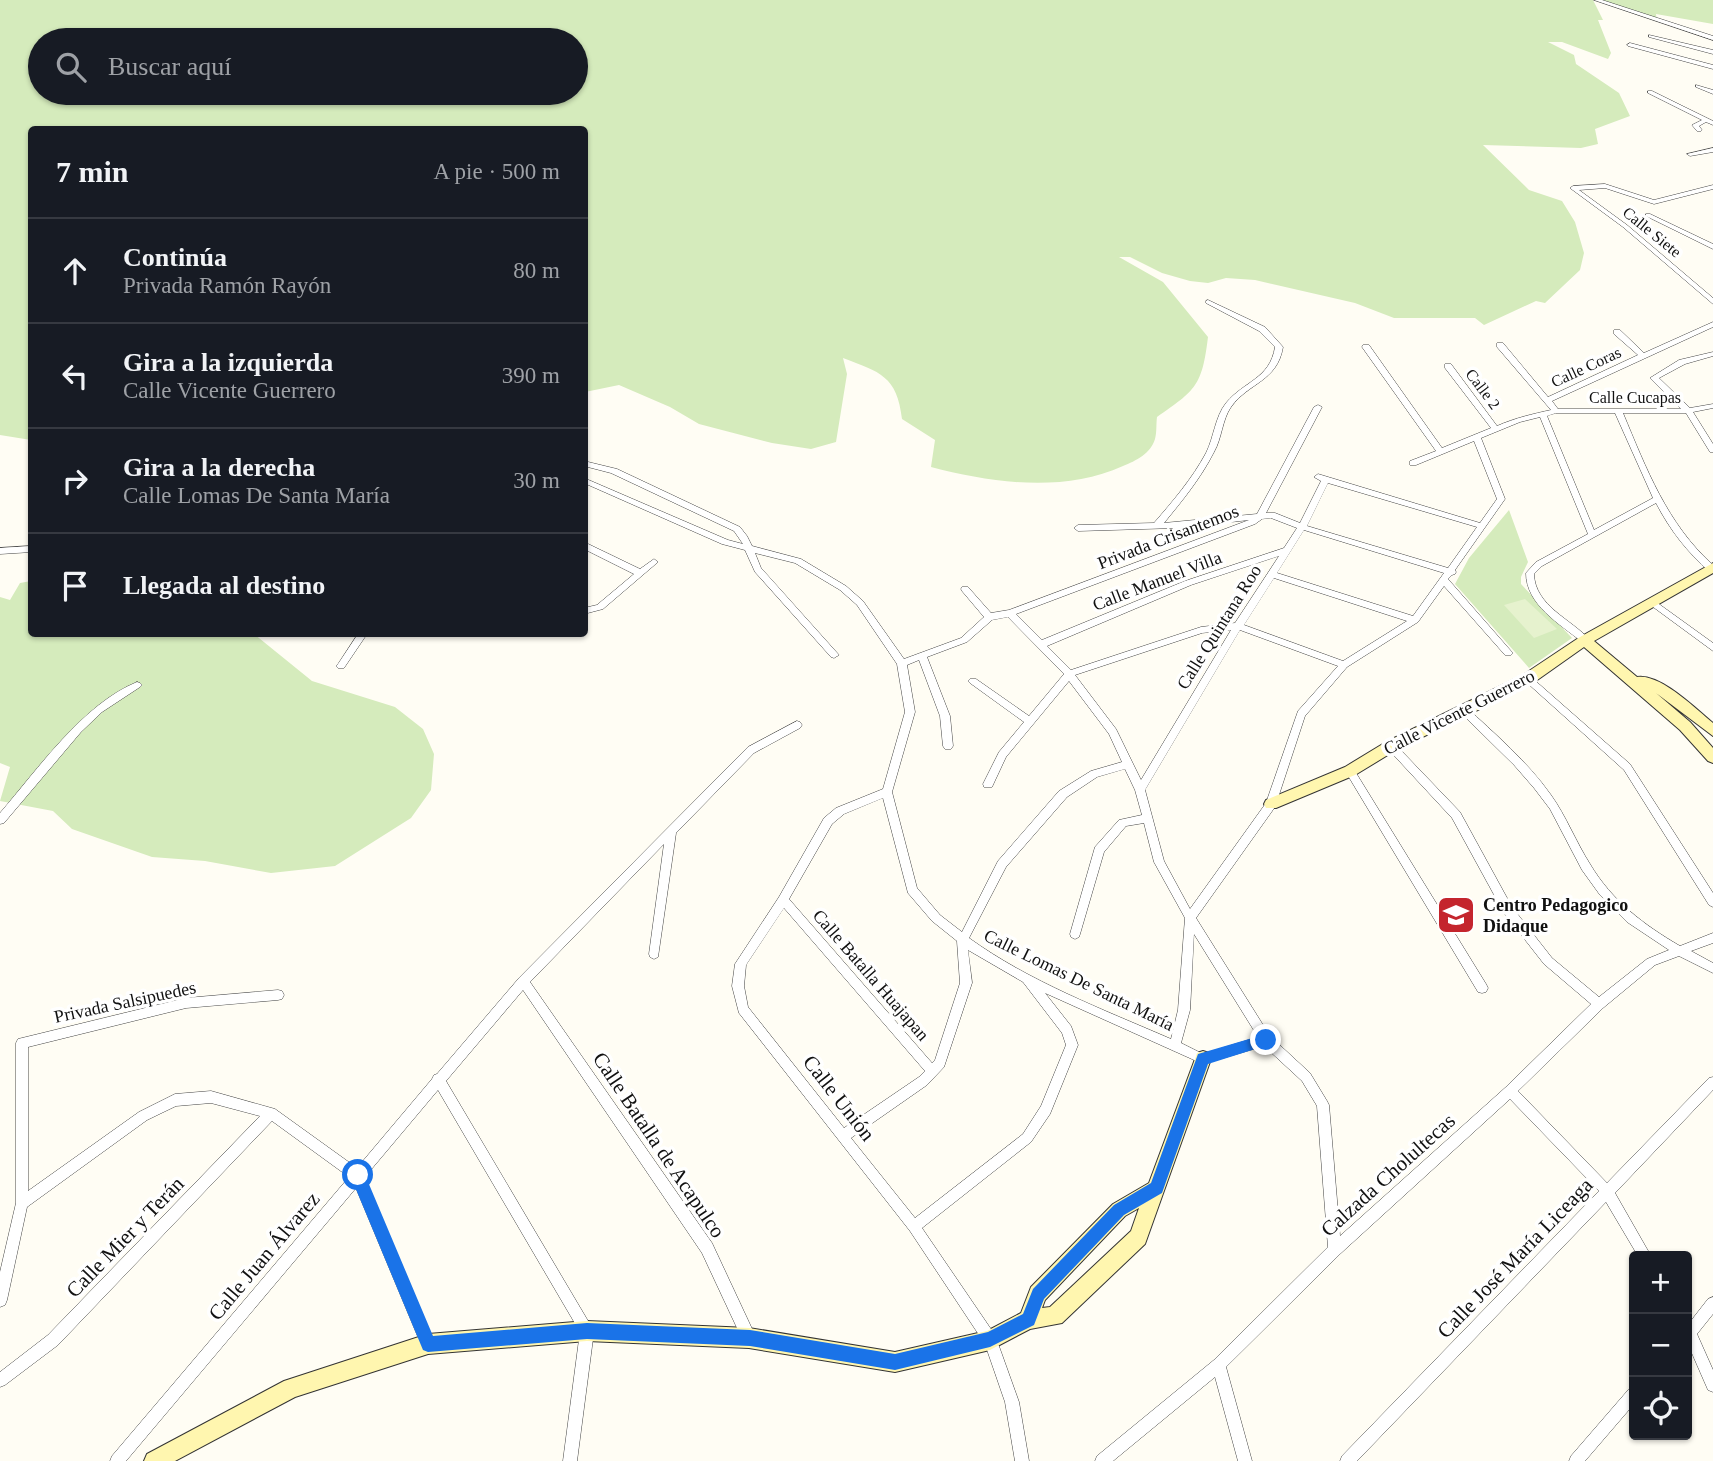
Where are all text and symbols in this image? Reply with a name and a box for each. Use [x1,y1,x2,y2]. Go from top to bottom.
search box [28,28,588,105]
icon: search [52,48,90,86]
text: Buscar aquí [108,52,231,81]
text: 7 min [56,155,129,188]
text: A pie · 500 m [434,159,560,184]
street label: Calle Siete [1620,203,1684,261]
text: Continúa [123,243,227,272]
icon: ahead [56,252,94,290]
text: 80 m [513,258,560,283]
text: Privada Ramón Rayón [123,273,331,298]
street label: Calle Coras [1548,343,1624,391]
text: Gira a la izquierda [123,348,333,377]
icon: left [56,357,94,395]
text: 390 m [502,363,560,388]
street label: Calle 2 [1462,366,1504,412]
text: Calle Vicente Guerrero [123,378,336,403]
street label: Calle Cucapas [1589,389,1681,407]
text: Gira a la derecha [123,453,315,482]
icon: right [56,462,94,500]
text: 30 m [513,468,560,493]
text: Calle Lomas De Santa María [123,483,390,508]
street label: Privada Crisantemos [1095,501,1241,573]
street label: Calle Manuel Villa [1090,547,1224,615]
street label: Calle Quintana Roo [1173,561,1265,693]
icon: arrive [56,567,94,605]
text: Llegada al destino [123,571,325,600]
street label: Calle Vicente Guerrero [1380,665,1538,759]
school or university icon: Centro Pedagogico Didaque [1435,894,1477,936]
place label: Centro Pedagogico Didaque [1483,895,1628,936]
street label: Calle Batalla Huajapan [809,905,933,1045]
street label: Calle Lomas De Santa María [981,925,1177,1035]
street label: Privada Salsipuedes [52,977,198,1027]
route end [1250,1024,1281,1055]
street label: Calle Batalla de Acapulco [588,1048,730,1242]
street label: Calle Unión [798,1050,880,1146]
street label: Calzada Cholultecas [1316,1109,1460,1241]
route start [342,1159,373,1190]
street label: Calle Mier y Terán [61,1171,189,1302]
street label: Calle José María Liceaga [1432,1173,1598,1343]
street label: Calle Juan Álvarez [203,1187,325,1325]
map controls [1629,1251,1692,1440]
button: + [1629,1251,1692,1314]
button: − [1629,1314,1692,1377]
button: locate [1629,1377,1692,1440]

